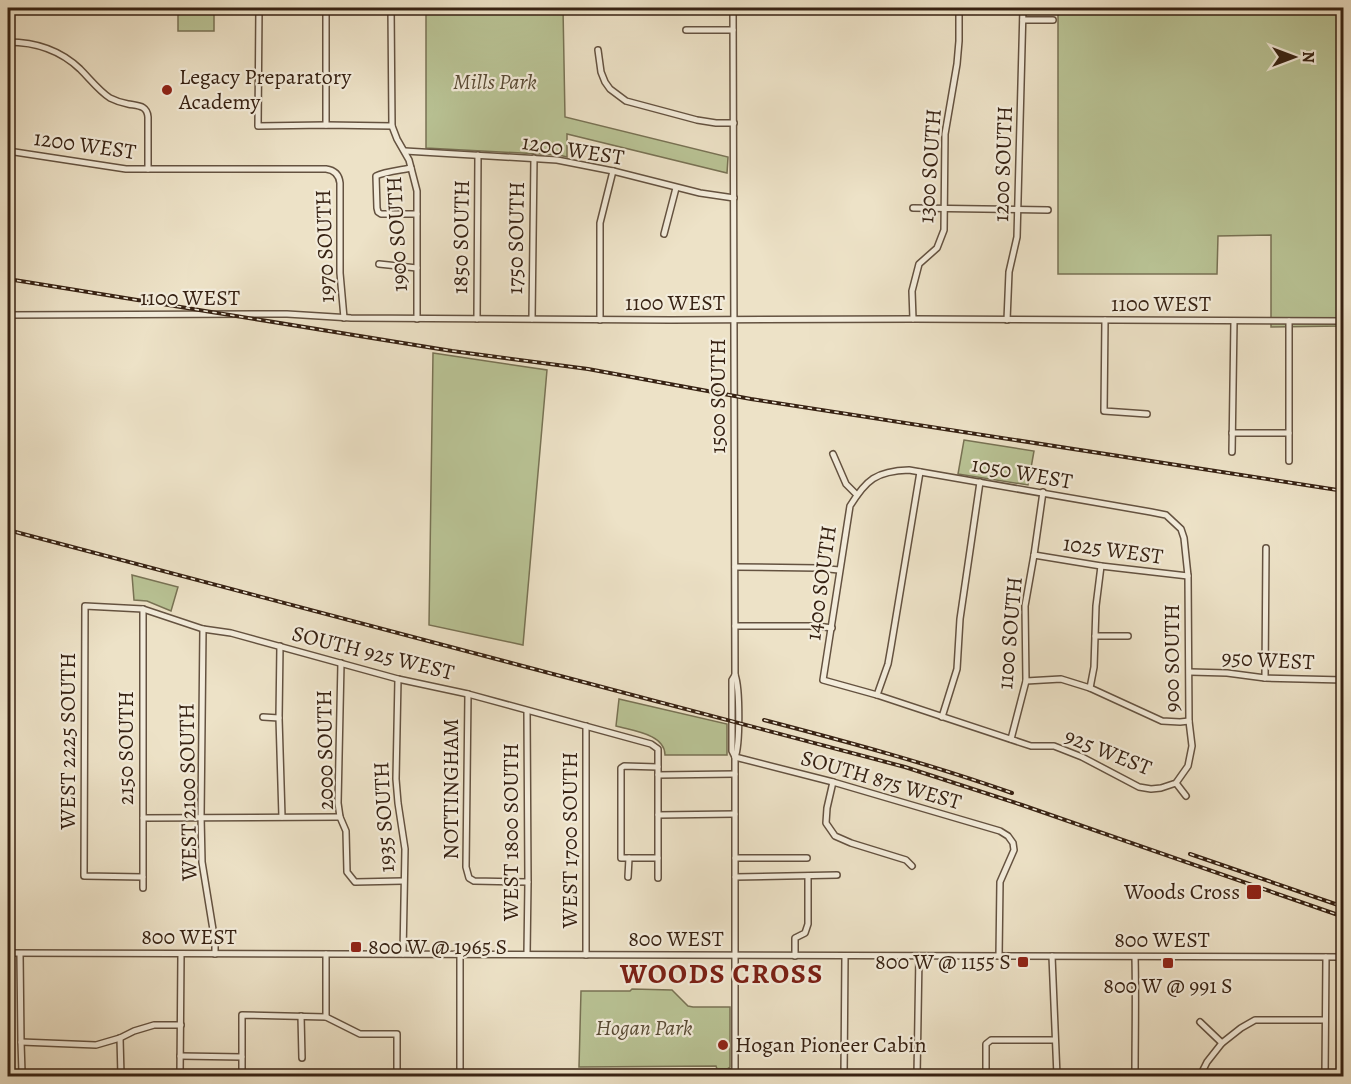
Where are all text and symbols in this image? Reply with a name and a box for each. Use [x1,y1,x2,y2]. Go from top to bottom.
north arrow [1264,27,1324,87]
text: N [1297,51,1319,63]
place label: Legacy Preparatory Academy [178,62,352,117]
park label: Mills Park [453,67,537,97]
marker: Legacy Preparatory Academy [160,83,174,97]
street label: 1200 SOUTH [986,105,1020,223]
street label: 1300 SOUTH [911,108,949,224]
street label: 1200 WEST [32,123,138,167]
street label: 1200 WEST [520,127,626,173]
street label: 1900 SOUTH [379,175,415,293]
street label: 1850 SOUTH [445,180,477,294]
street label: 1750 SOUTH [500,181,532,295]
street label: 1970 SOUTH [308,189,342,303]
street label: 1100 WEST [140,283,240,313]
street label: 1100 WEST [625,288,725,318]
street label: 1100 WEST [1111,289,1211,319]
street label: 1500 SOUTH [703,338,733,454]
street label: 1050 WEST [969,449,1075,497]
street label: 1400 SOUTH [798,524,844,642]
street label: 1025 WEST [1061,528,1165,572]
street label: 1100 SOUTH [990,575,1030,691]
street label: 900 SOUTH [1157,604,1187,712]
street label: SOUTH 925 WEST [289,618,457,688]
street label: 950 WEST [1221,643,1315,677]
street label: WEST 2225 SOUTH [53,652,83,831]
street label: 2000 SOUTH [309,690,341,810]
street label: 2150 SOUTH [111,691,141,805]
street label: WEST 2100 SOUTH [171,703,205,882]
street label: NOTTINGHAM [436,718,466,860]
street label: 925 WEST [1060,721,1156,783]
street label: WEST 1800 SOUTH [496,743,526,922]
street label: SOUTH 875 WEST [797,743,965,817]
street label: WEST 1700 SOUTH [555,752,585,929]
street label: 1935 SOUTH [366,761,402,873]
place label: Woods Cross [1123,877,1240,907]
marker: Woods Cross [1245,883,1263,901]
street label: 800 WEST [141,922,237,952]
street label: 800 WEST [628,924,724,954]
street label: 800 WEST [1114,925,1210,955]
place label: 800 W @ 1965 S [368,932,507,962]
marker: 800 W @ 1965 S [349,940,363,954]
place label: 800 W @ 1155 S [875,947,1011,977]
district label: WOODS CROSS [619,955,824,993]
marker: 800 W @ 1155 S [1016,955,1030,969]
marker: 800 W @ 991 S [1161,956,1175,970]
place label: 800 W @ 991 S [1103,971,1233,1001]
park label: Hogan Park [595,1013,693,1043]
place label: Hogan Pioneer Cabin [735,1030,927,1060]
marker: Hogan Pioneer Cabin [716,1038,730,1052]

